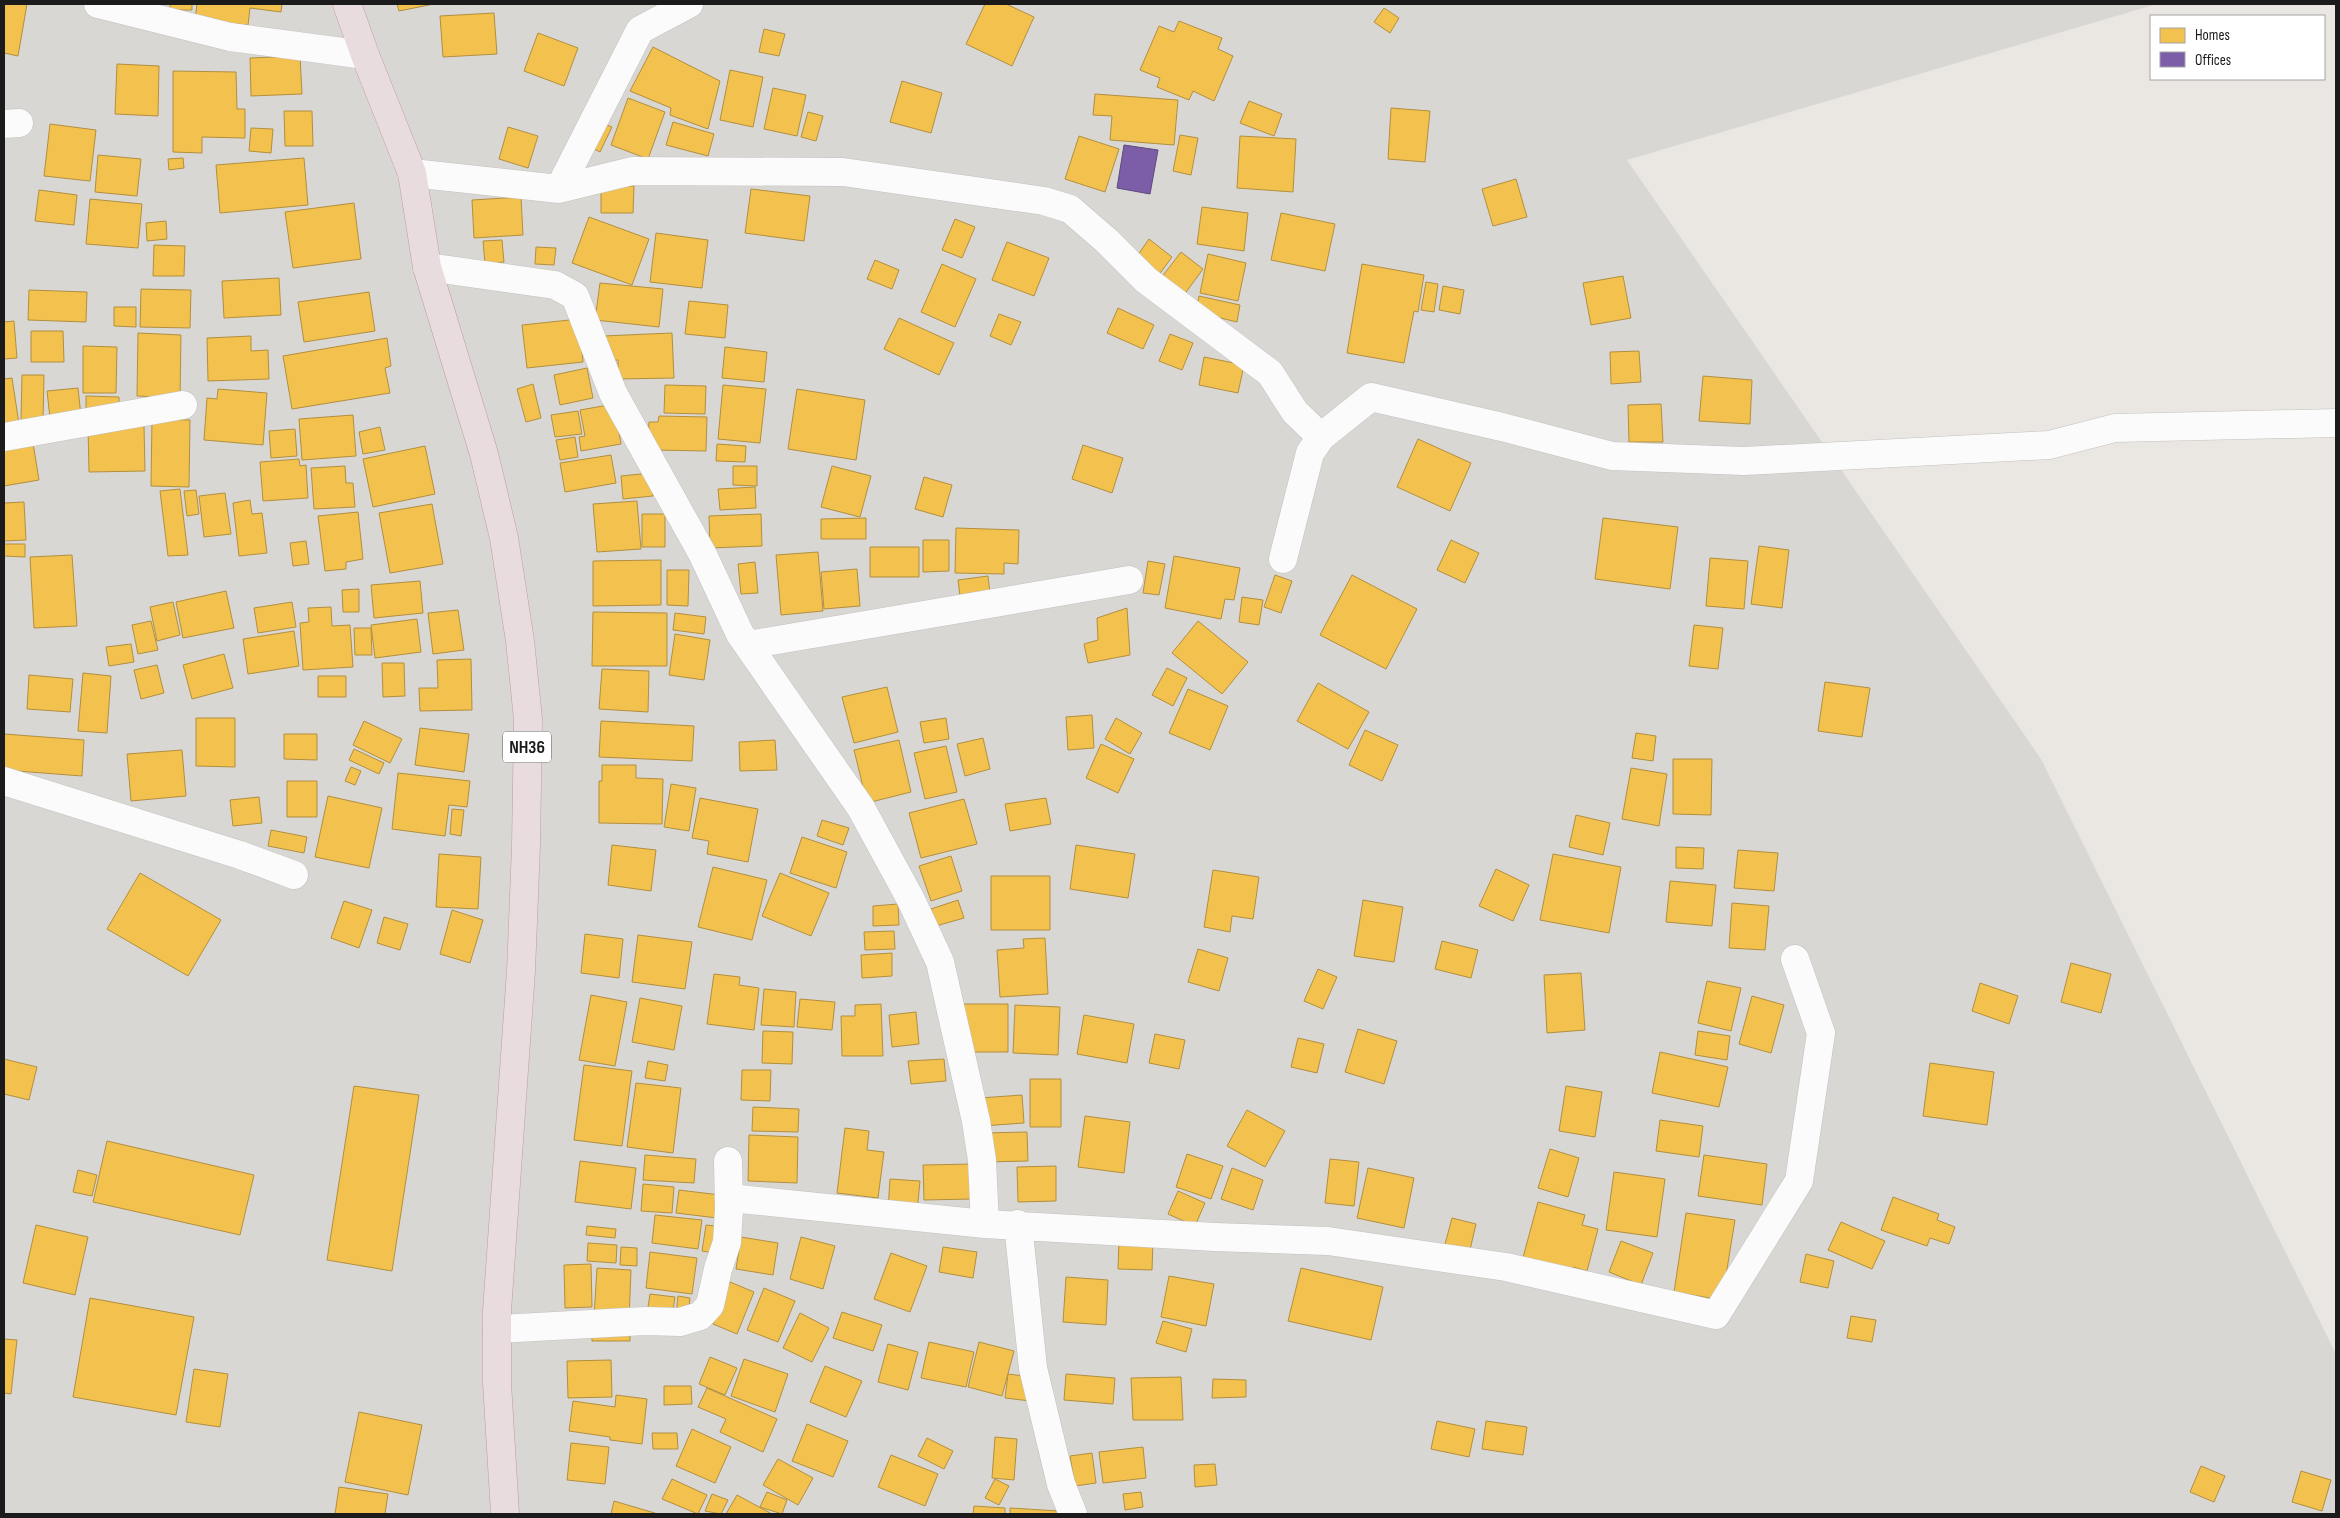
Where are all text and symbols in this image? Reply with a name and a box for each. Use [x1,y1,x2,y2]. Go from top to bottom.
legend [2150,15,2325,80]
text: Homes [2195,26,2230,45]
text: Offices [2195,51,2231,70]
road number: NH36 [503,732,551,762]

